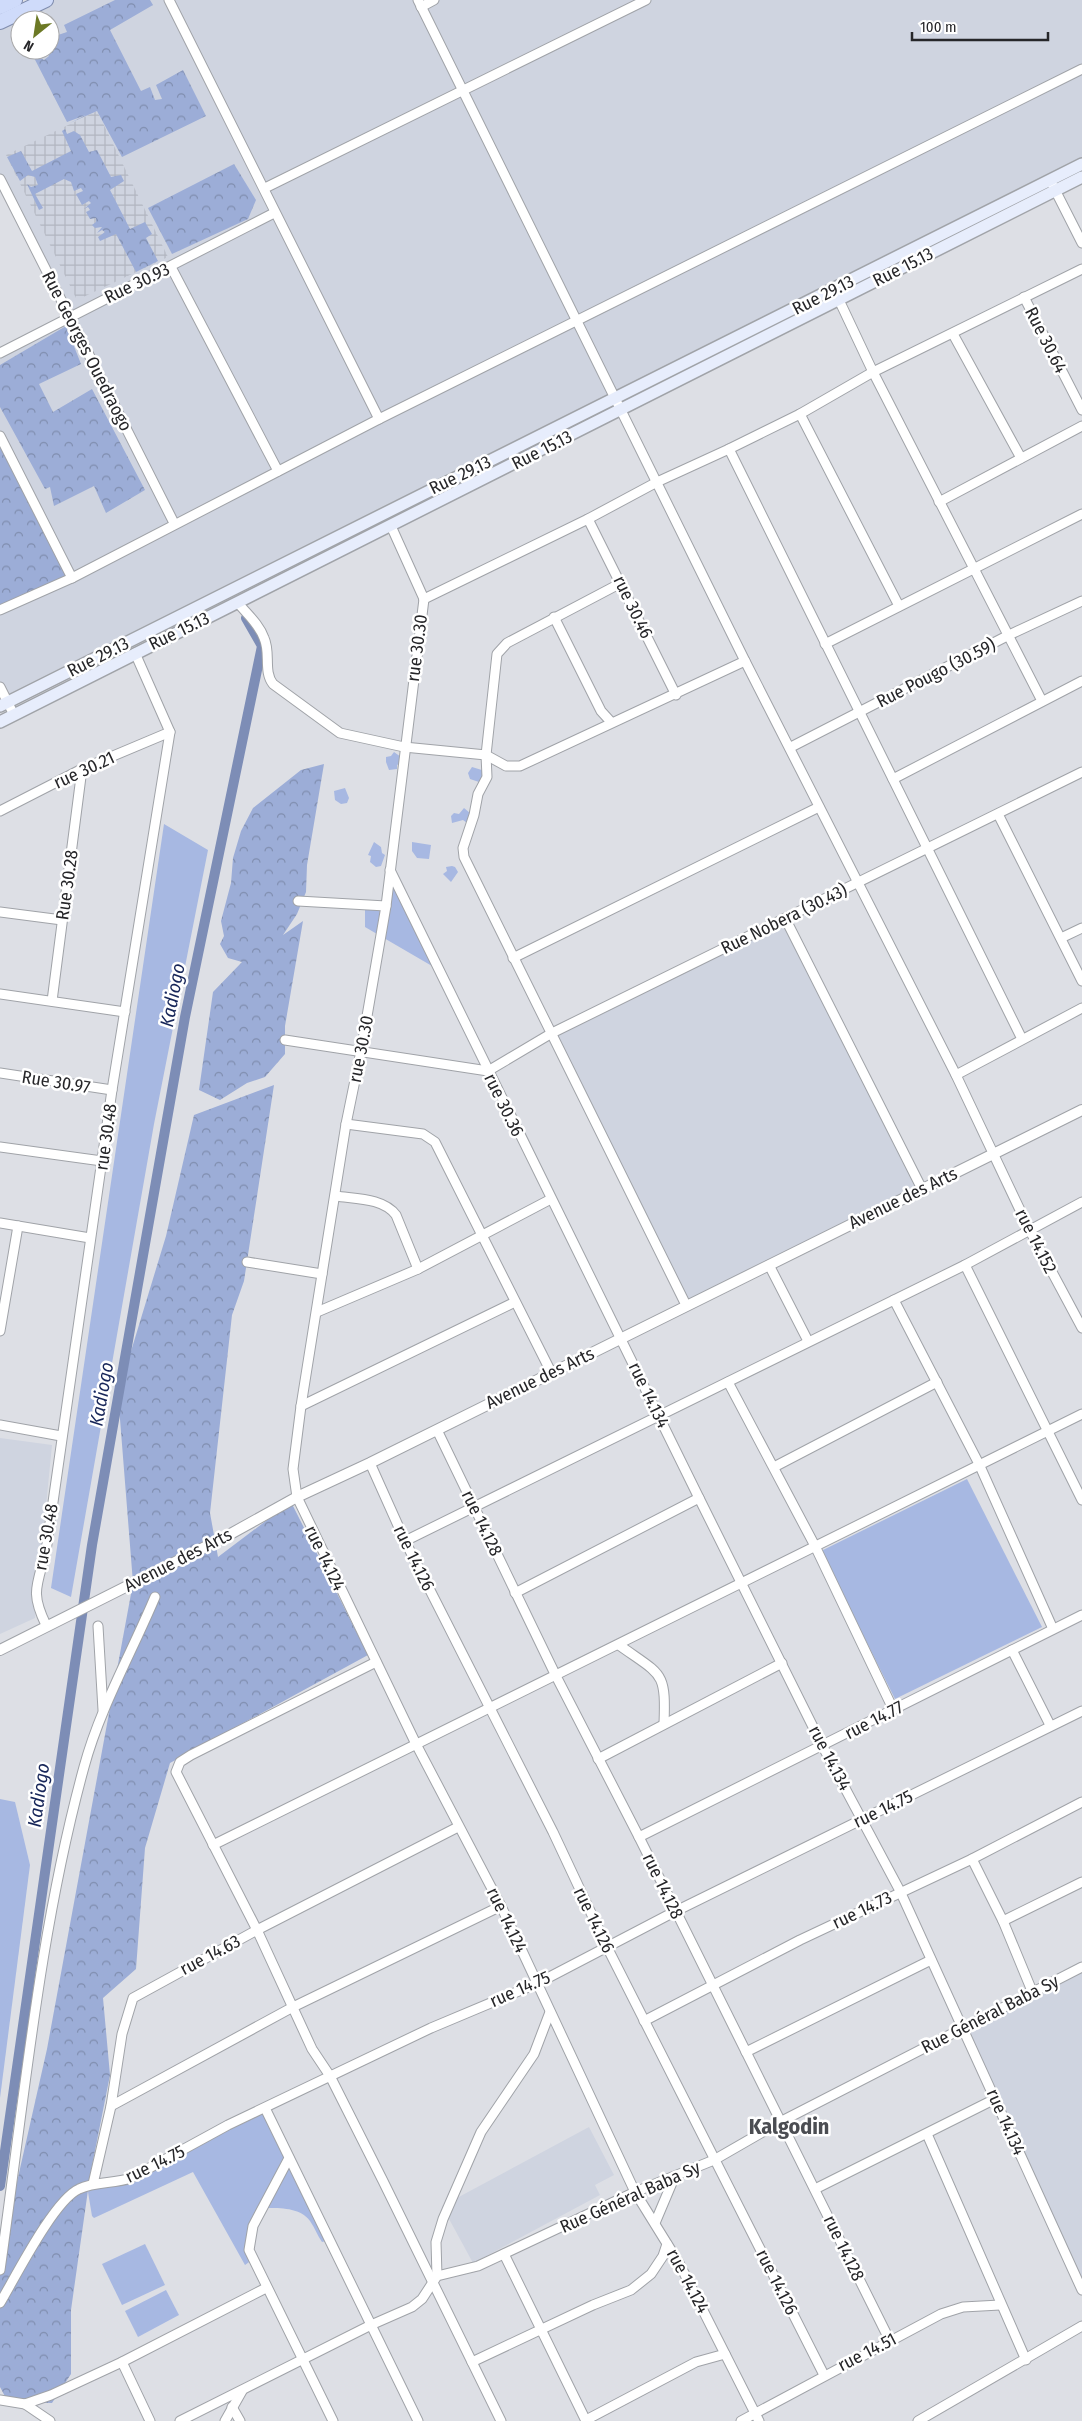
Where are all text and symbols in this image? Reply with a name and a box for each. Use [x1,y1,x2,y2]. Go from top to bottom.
north arrow [10,10,60,60]
scale bar [912,10,1048,42]
text: 100 m [920,18,957,36]
text: N [21,36,37,55]
street label: Rue 15.13 [869,242,937,292]
street label: Rue 30.93 [101,258,173,308]
street label: Rue Georges Ouedraogo [37,267,137,435]
street label: Rue 29.13 [789,270,857,320]
street label: Rue 30.64 [1020,303,1072,377]
street label: Rue 15.13 [508,425,576,475]
street label: Rue 29.13 [425,451,495,499]
street label: rue 30.46 [608,572,658,642]
street label: Rue 15.13 [145,607,213,655]
street label: rue 30.30 [402,613,432,683]
street label: Rue 29.13 [64,632,132,682]
street label: Rue Pougo (30.59) [873,634,999,712]
street label: rue 30.21 [50,746,118,794]
street label: Rue 30.28 [51,849,83,921]
street label: Rue Nobera (30.43) [717,879,851,959]
water label: Kadiogo [155,961,190,1029]
street label: rue 30.30 [344,1014,378,1084]
street label: Rue 30.97 [20,1066,92,1098]
street label: rue 30.36 [479,1070,529,1140]
street label: rue 30.48 [90,1102,122,1172]
street label: Avenue des Arts [845,1162,961,1234]
street label: rue 14.152 [1010,1205,1062,1277]
street label: Avenue des Arts [482,1342,598,1414]
street label: rue 14.134 [624,1359,674,1432]
water label: Kadiogo [85,1360,118,1428]
street label: rue 14.128 [457,1486,507,1560]
street label: rue 30.48 [29,1502,63,1572]
street label: rue 14.124 [300,1522,350,1594]
street label: rue 14.126 [389,1522,439,1595]
street label: Avenue des Arts [120,1523,236,1597]
street label: rue 14.77 [841,1696,907,1744]
street label: rue 14.134 [804,1722,856,1794]
water label: Kadiogo [23,1762,54,1829]
street label: rue 14.75 [850,1785,916,1833]
street label: rue 14.128 [638,1849,688,1923]
street label: rue 14.124 [482,1884,532,1956]
street label: rue 14.126 [569,1884,619,1957]
street label: rue 14.73 [829,1886,895,1934]
street label: rue 14.63 [176,1930,244,1980]
street label: rue 14.75 [486,1966,554,2012]
street label: Rue Général Baba Sy [918,1970,1062,2058]
street label: rue 14.134 [982,2085,1030,2159]
district label: Kalgodin [749,2113,829,2140]
street label: rue 14.75 [122,2140,188,2188]
street label: Rue Général Baba Sy [556,2156,704,2238]
street label: rue 14.128 [819,2211,869,2285]
street label: rue 14.124 [662,2245,714,2317]
street label: rue 14.126 [751,2246,803,2318]
street label: rue 14.51 [834,2328,900,2376]

